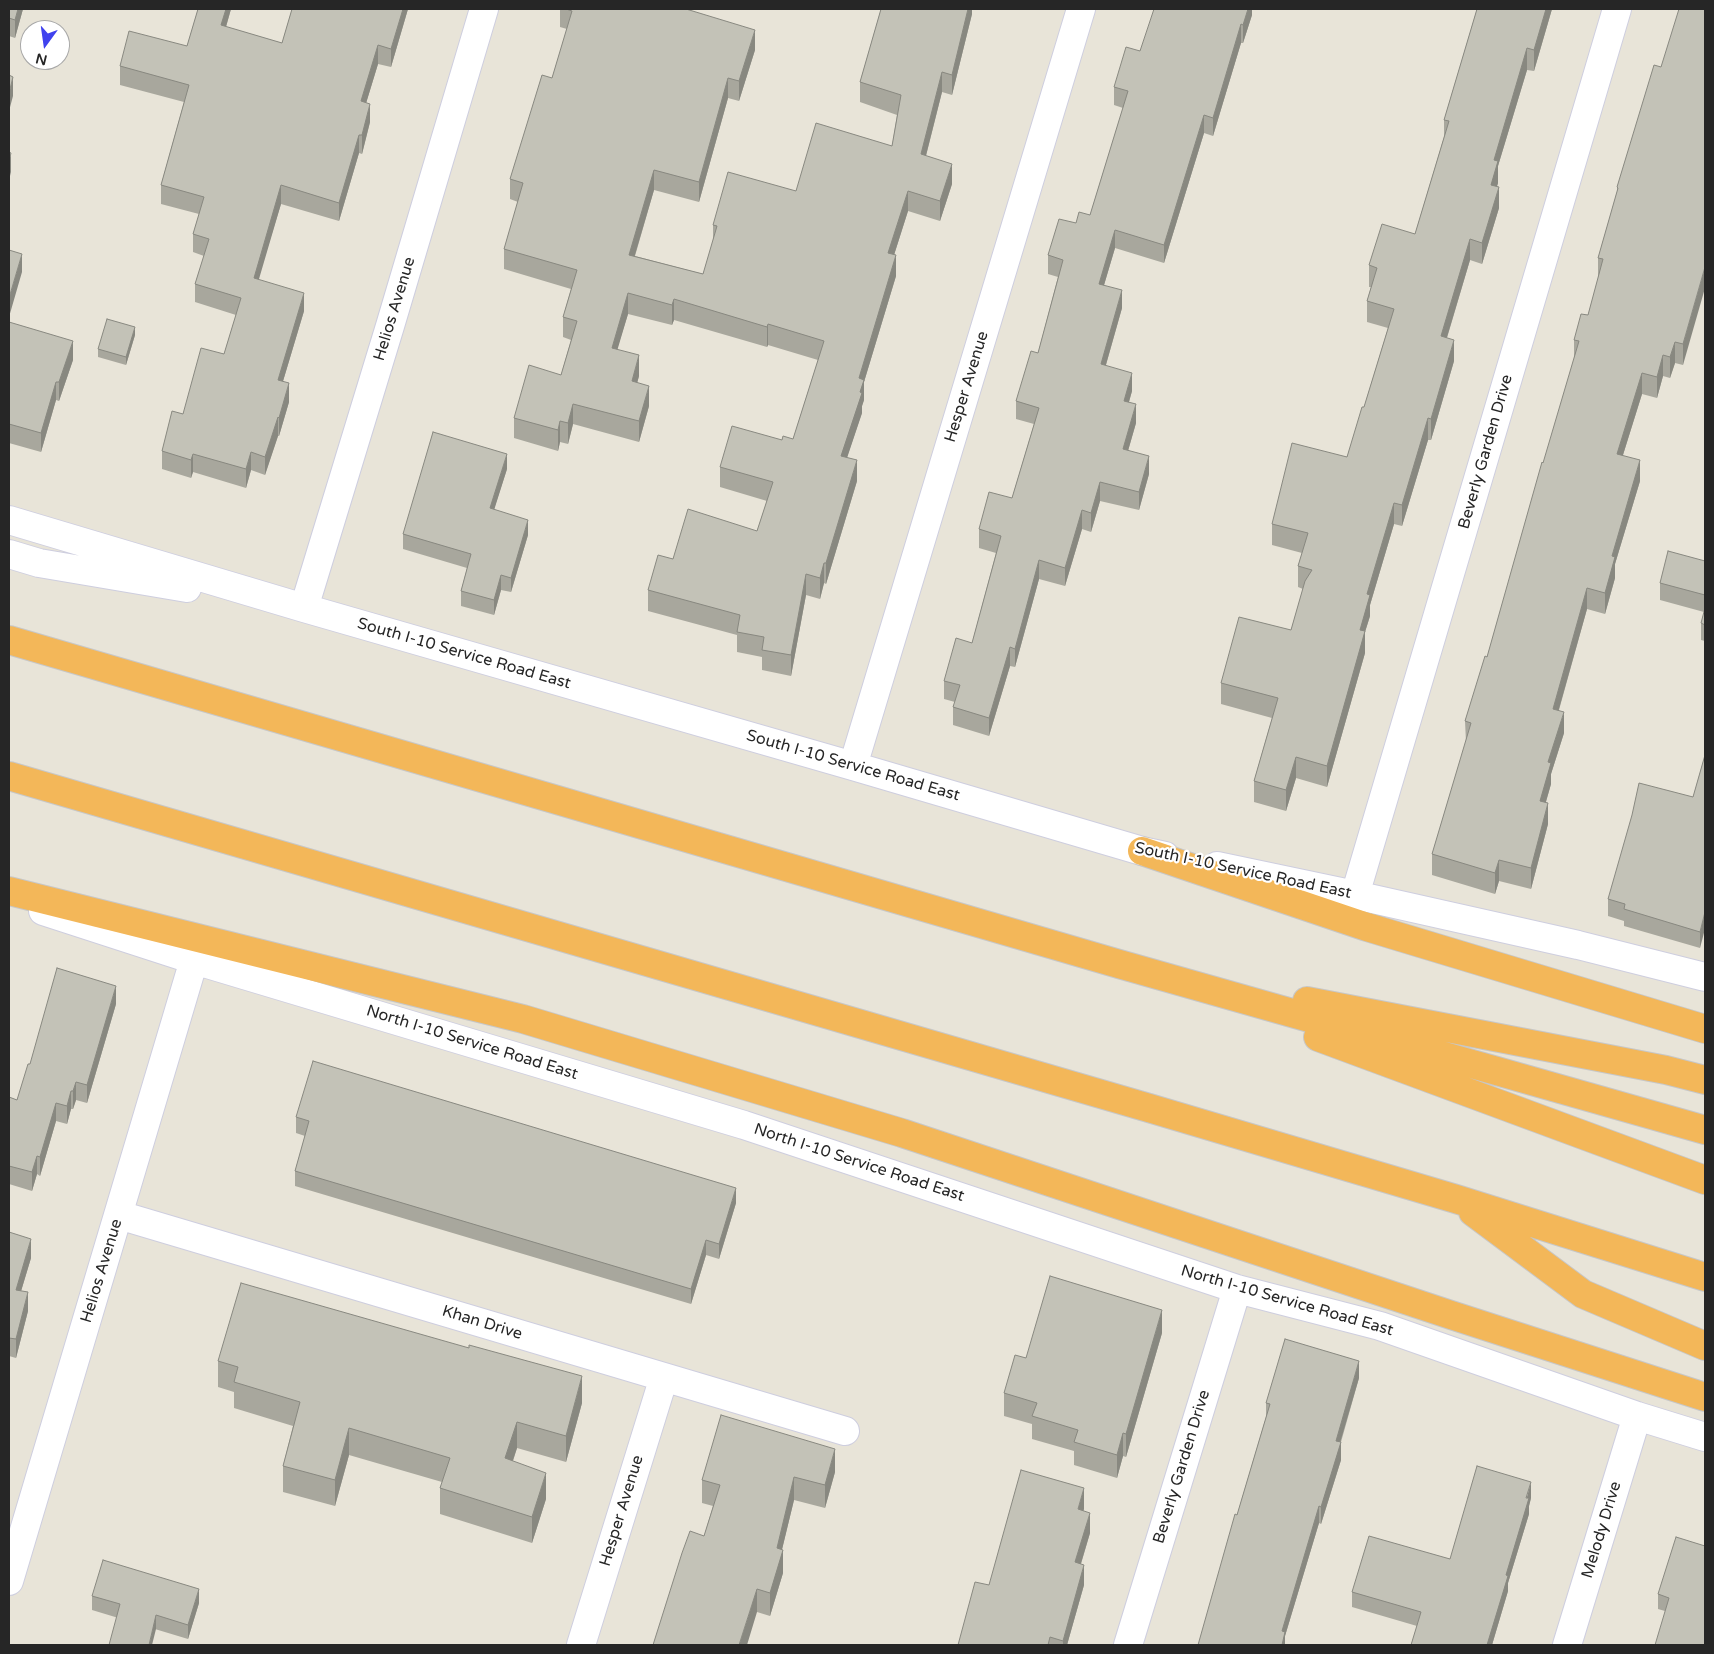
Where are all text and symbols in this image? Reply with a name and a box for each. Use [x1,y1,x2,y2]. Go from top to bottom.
north arrow [20,20,70,70]
text: N [34,49,49,69]
street label: Helios Avenue [370,255,420,363]
street label: Hesper Avenue [941,329,993,445]
street label: Beverly Garden Drive [1455,373,1517,531]
street label: South I-10 Service Road East [355,614,573,694]
street label: South I-10 Service Road East [744,726,962,806]
street label: South I-10 Service Road East [1133,839,1353,903]
street label: North I-10 Service Road East [364,1002,580,1084]
street label: North I-10 Service Road East [751,1120,967,1206]
street label: Helios Avenue [77,1217,127,1325]
street label: North I-10 Service Road East [1179,1261,1395,1341]
street label: Khan Drive [440,1302,524,1344]
street label: Beverly Garden Drive [1149,1388,1215,1546]
street label: Hesper Avenue [596,1453,648,1569]
street label: Melody Drive [1578,1479,1626,1581]

